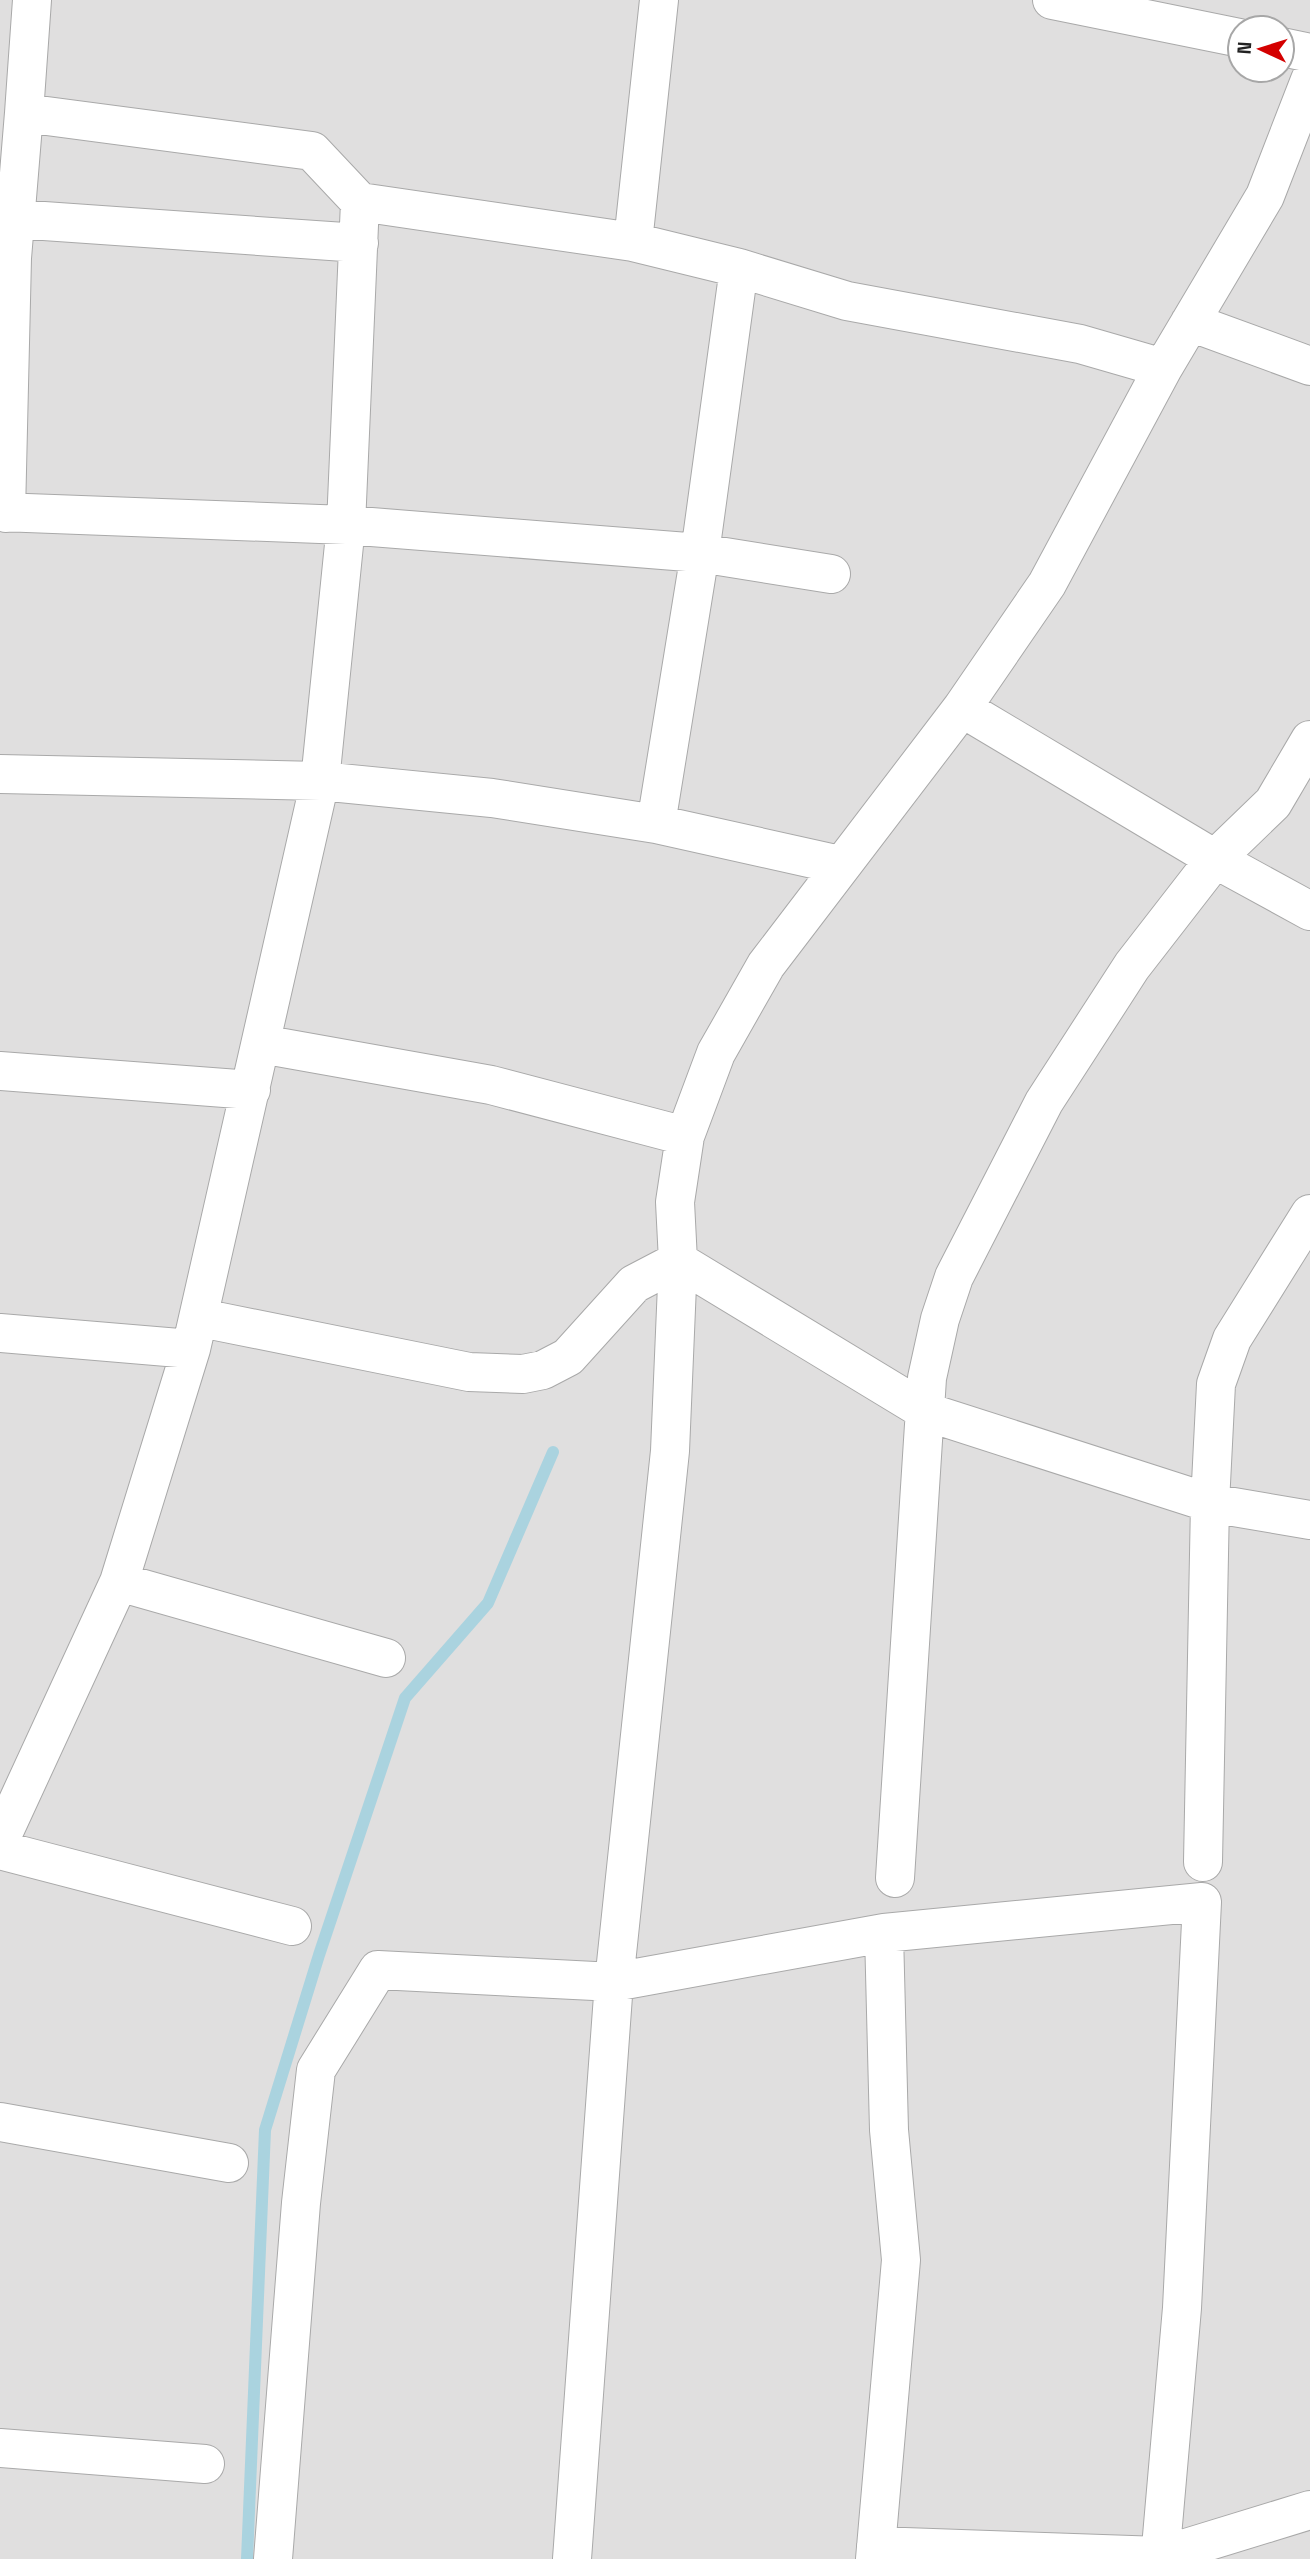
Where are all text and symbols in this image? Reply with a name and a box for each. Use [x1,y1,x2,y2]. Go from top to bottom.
north arrow [1226,14,1296,84]
text: N [1232,41,1257,55]

